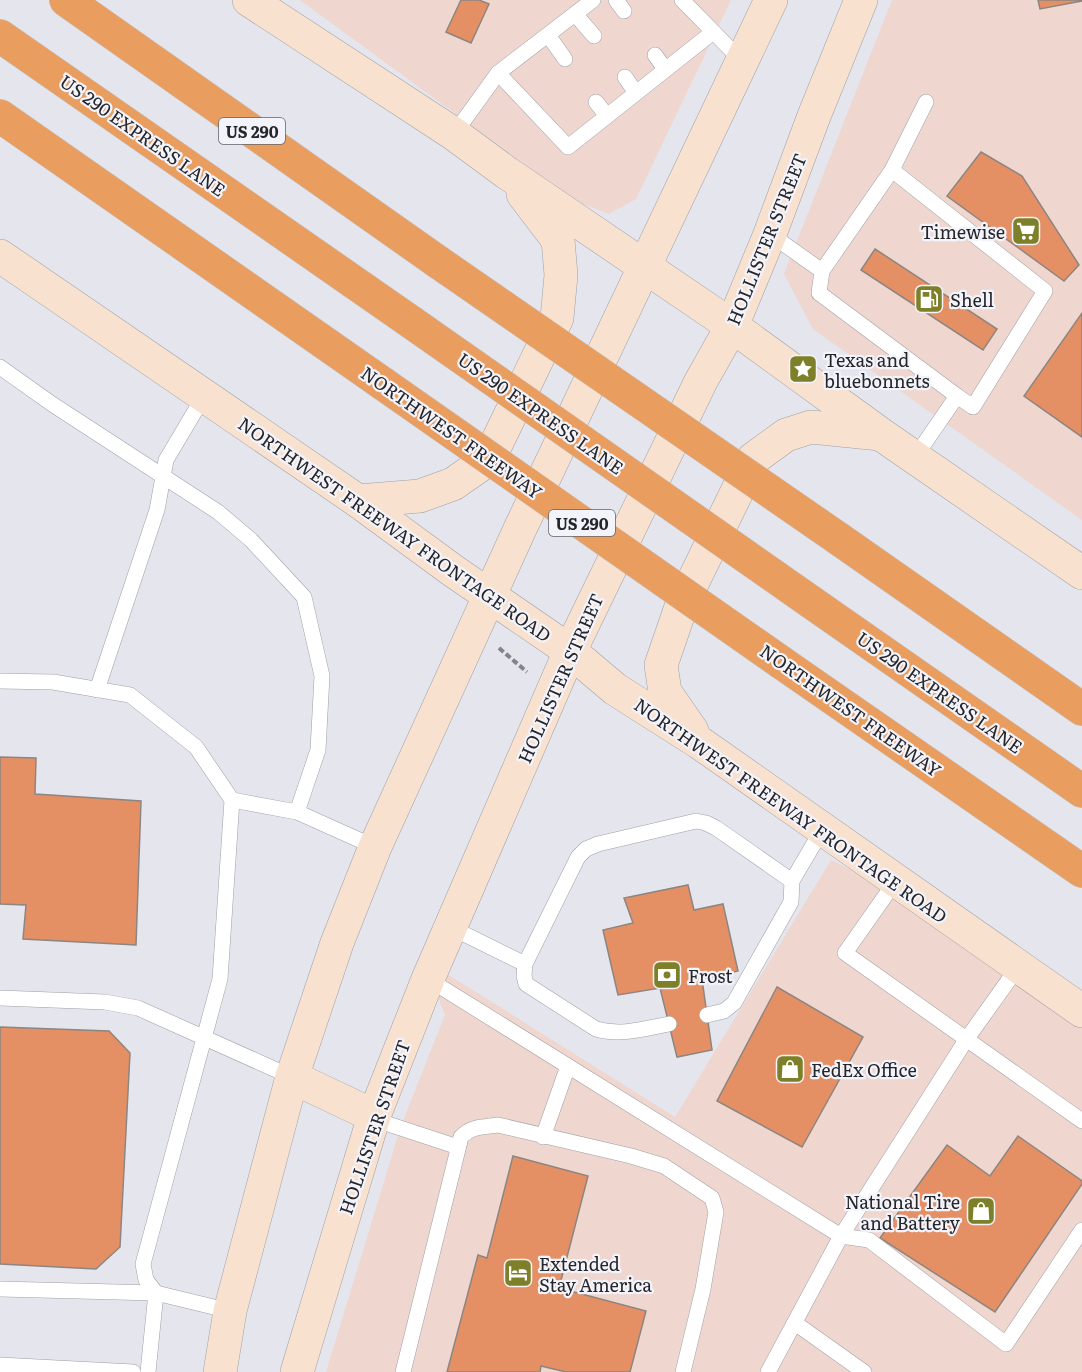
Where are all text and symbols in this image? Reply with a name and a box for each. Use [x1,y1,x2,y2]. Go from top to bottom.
street label: US 290 EXPRESS LANE [54,67,232,203]
road number: US 290 [219,118,285,144]
street label: HOLLISTER STREET [719,149,813,329]
supermarket icon: Timewise [1010,215,1042,247]
place label: Timewise [920,218,1005,245]
fuel station icon: Shell [913,283,945,315]
place label: Shell [950,286,994,313]
street label: US 290 EXPRESS LANE [452,345,630,481]
place label: Texas and bluebonnets [824,346,930,394]
place icon: Texas and bluebonnets [787,353,819,385]
street label: NORTHWEST FREEWAY [356,359,548,505]
street label: NORTHWEST FREEWAY FRONTAGE ROAD [233,410,557,648]
road number: US 290 [549,510,615,536]
street label: HOLLISTER STREET [510,589,610,767]
street label: US 290 EXPRESS LANE [851,624,1029,760]
street label: NORTHWEST FREEWAY [755,637,947,783]
street label: NORTHWEST FREEWAY FRONTAGE ROAD [629,691,953,929]
bank icon: Frost [651,959,683,991]
place label: Frost [688,962,733,989]
street label: HOLLISTER STREET [331,1036,417,1218]
shop icon: FedEx Office [774,1053,806,1085]
place label: FedEx Office [811,1056,917,1083]
place label: National Tire and Battery [845,1188,961,1236]
shop icon: National Tire and Battery [965,1195,997,1227]
place label: Extended Stay America [539,1250,652,1298]
hotel icon: Extended Stay America [502,1257,534,1289]

